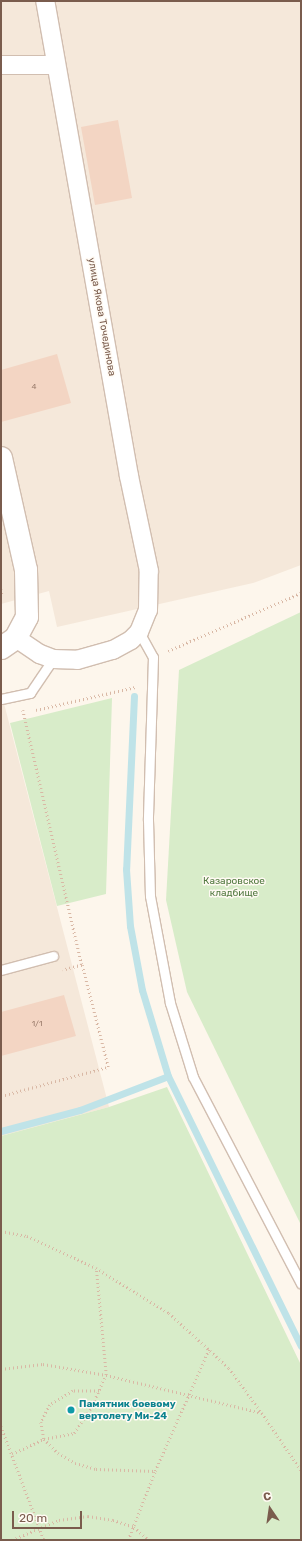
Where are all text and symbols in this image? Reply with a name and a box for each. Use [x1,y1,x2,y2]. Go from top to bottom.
street label: улица Якова Точединова [85,257,117,377]
house number: 4 [32,382,36,392]
park label: Казаровское кладбище [203,875,265,898]
house number: 1/1 [32,1019,42,1029]
place label: Памятник боевому вертолету Ми-24 [79,1398,176,1422]
marker: Памятник боевому вертолету Ми-24 [66,1405,76,1415]
north arrow [250,1489,290,1529]
text: С [262,1490,272,1504]
scale bar [14,1503,84,1529]
text: 20 m [19,1511,47,1525]

